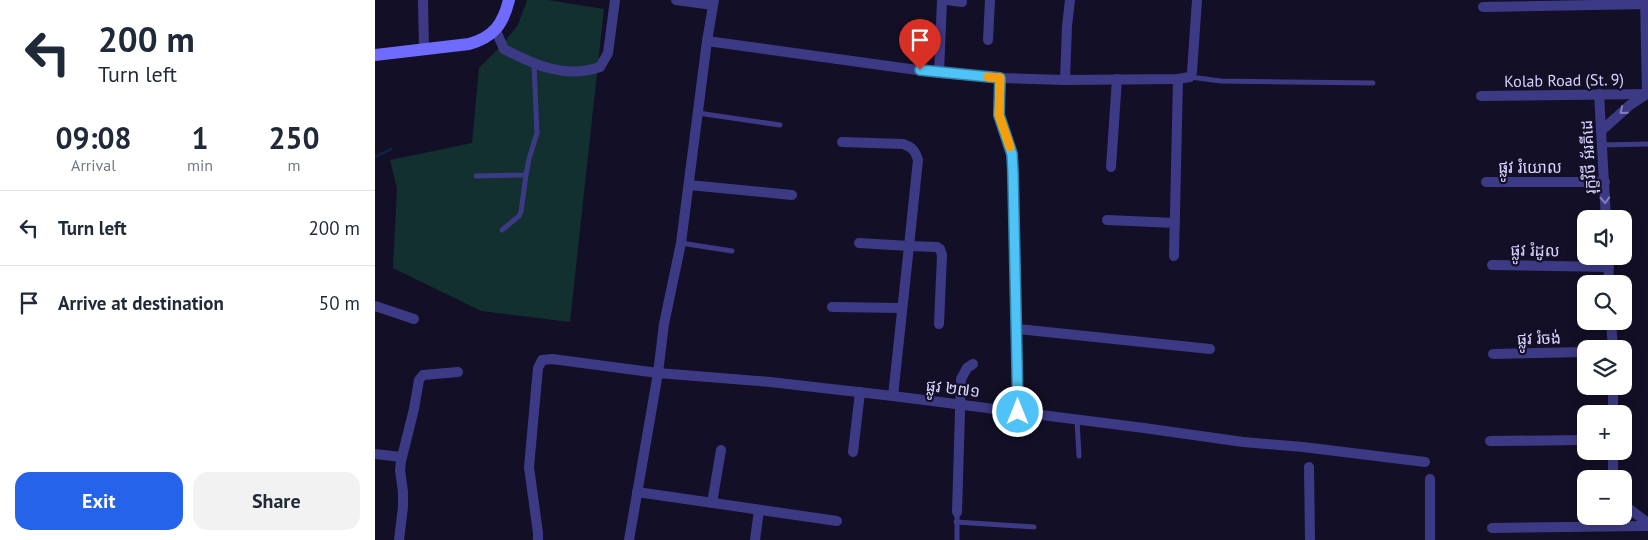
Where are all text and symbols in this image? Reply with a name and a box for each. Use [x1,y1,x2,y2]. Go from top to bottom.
text: 200 m [98,16,195,62]
pin [899,19,941,70]
icon: left [15,20,80,85]
icon: arrive [906,26,934,54]
text: Turn left [98,60,177,88]
street label: Kolab Road (St. 9) [1504,69,1624,91]
one-way arrow [1620,105,1629,113]
text: 09:08 [55,118,132,157]
text: 1 [192,118,209,157]
text: 250 [268,118,320,157]
street label: រុក្ខវិថី អ័រគីដេ [1576,119,1601,195]
text: Arrival [71,155,116,175]
text: min [187,155,213,175]
text: m [288,155,301,175]
street label: ផ្លូវ រំយោល [1498,157,1562,182]
one-way arrow [1600,197,1611,205]
map controls [1577,210,1632,525]
button: sound [1577,210,1632,265]
icon: left [15,214,43,242]
text: Turn left [58,216,127,240]
text: 200 m [308,216,360,240]
street label: ផ្លូវ រំដូល [1510,240,1560,265]
button: search [1577,275,1632,330]
icon: arrive [15,289,43,317]
text: Arrive at destination [58,291,224,315]
text: 50 m [319,291,360,315]
street label: ផ្លូវ រំចង់ [1517,327,1561,353]
button: layers [1577,340,1632,395]
street label: ផ្លូវ ២៧១ [924,375,981,406]
position arrow [991,385,1043,437]
button: + [1577,405,1632,460]
button: − [1577,470,1632,525]
button: Exit [15,472,183,530]
button: Share [193,472,360,530]

